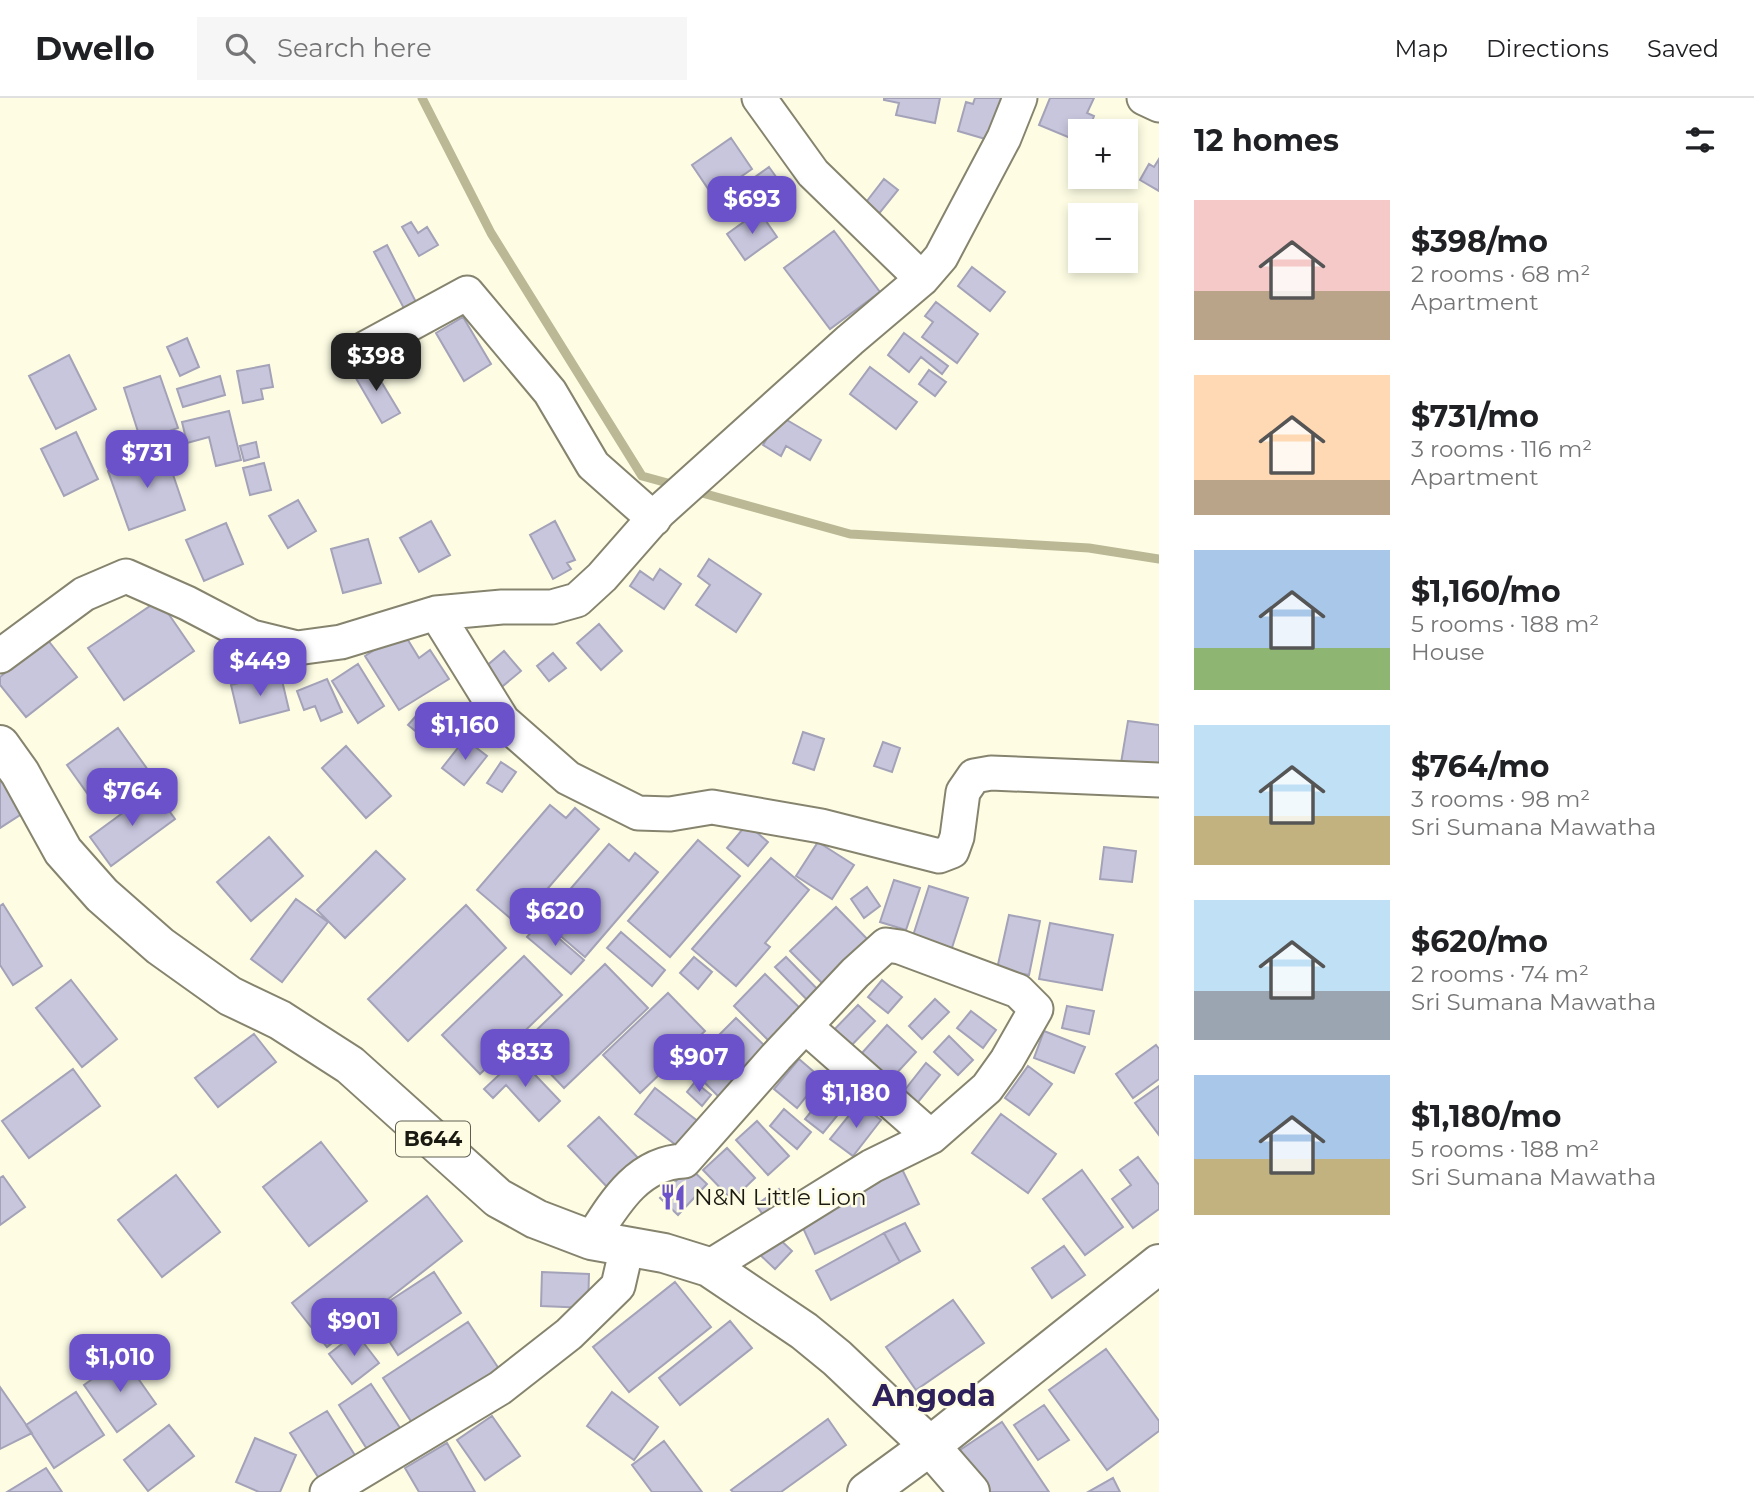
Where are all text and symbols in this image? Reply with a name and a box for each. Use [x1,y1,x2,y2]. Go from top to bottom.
search box [197,17,687,80]
text: Dwello [35,28,155,68]
icon: search [221,29,259,67]
text: Search here [277,32,432,64]
text: Map [1395,34,1448,63]
text: Directions [1486,34,1609,63]
text: Saved [1647,34,1719,63]
map controls [1068,119,1138,273]
button: + [1068,119,1138,189]
icon: filters [1681,121,1719,159]
text: 12 homes [1194,122,1339,159]
pin: $693 [711,176,793,236]
text: $693 [723,185,781,213]
button: − [1068,203,1138,273]
text: $398/mo [1411,223,1548,260]
icon: home [1250,228,1334,312]
text: 2 rooms · 68 m² [1411,260,1590,288]
text: Apartment [1411,288,1539,316]
pin: $398 [335,334,417,393]
text: $398 [347,342,405,370]
text: $731/mo [1411,398,1539,435]
icon: home [1250,403,1334,487]
pin: $731 [106,430,188,490]
text: 3 rooms · 116 m² [1411,435,1592,463]
text: $731 [121,439,173,467]
text: Apartment [1411,463,1539,491]
text: $1,160/mo [1411,573,1561,610]
icon: home [1250,578,1334,662]
text: 5 rooms · 188 m² [1411,610,1599,638]
pin: $449 [219,638,301,698]
text: House [1411,638,1485,666]
text: $449 [229,647,291,675]
pin: $1,160 [408,702,522,762]
text: $1,160 [431,711,499,739]
text: $764/mo [1411,748,1549,785]
icon: home [1250,753,1334,837]
pin: $764 [91,768,173,828]
text: $764 [103,777,161,805]
text: 3 rooms · 98 m² [1411,785,1590,813]
text: Sri Sumana Mawatha [1411,813,1656,841]
pin: $620 [514,888,596,948]
text: $620 [526,897,584,925]
text: $620/mo [1411,923,1548,960]
icon: home [1250,928,1334,1012]
text: 2 rooms · 74 m² [1411,960,1589,988]
text: Sri Sumana Mawatha [1411,988,1656,1016]
pin: $833 [484,1030,566,1089]
pin: $907 [658,1034,740,1094]
text: $833 [497,1038,553,1066]
text: $907 [670,1043,728,1071]
pin: $1,180 [799,1070,913,1130]
text: $1,180 [822,1079,890,1107]
text: $1,180/mo [1411,1098,1561,1135]
icon: home [1250,1103,1334,1187]
road number: B644 [396,1122,470,1156]
text: 5 rooms · 188 m² [1411,1135,1599,1163]
text: Sri Sumana Mawatha [1411,1163,1656,1191]
restaurant icon: N&N Little Lion [658,1182,688,1212]
place label: N&N Little Lion [694,1183,867,1211]
pin: $901 [313,1298,395,1358]
text: $901 [327,1307,381,1335]
pin: $1,010 [63,1334,177,1394]
text: $1,010 [85,1343,155,1371]
district label: Angoda [871,1377,996,1414]

